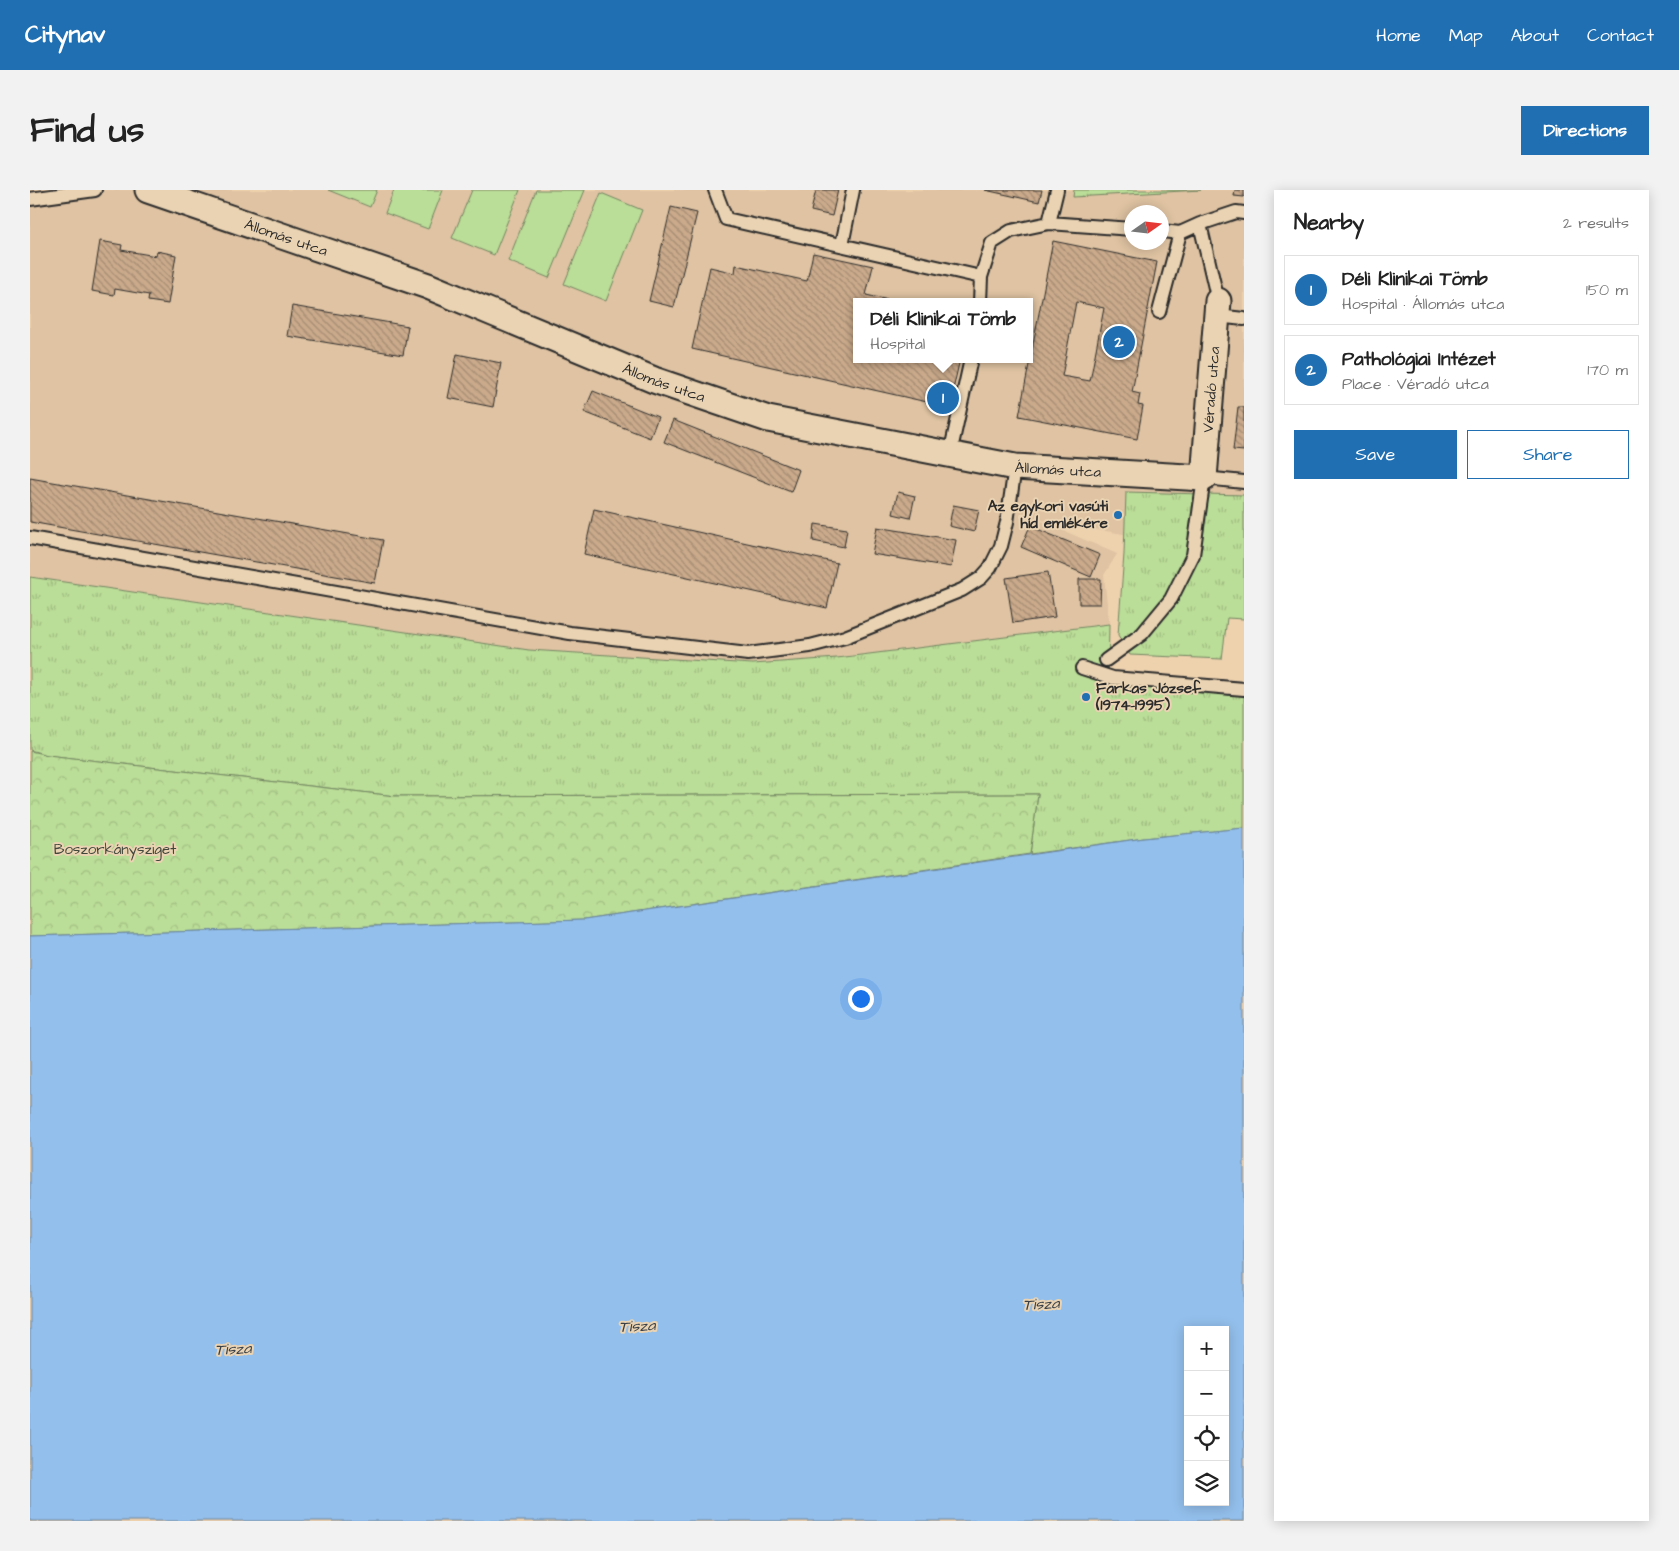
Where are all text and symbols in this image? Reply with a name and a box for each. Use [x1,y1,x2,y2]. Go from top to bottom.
text: Citynav [25,18,105,52]
text: Home [1376,23,1421,48]
text: Map [1449,23,1483,48]
text: About [1511,23,1559,48]
text: Contact [1587,23,1654,48]
text: Find us [30,106,144,155]
button: Directions [1521,106,1649,155]
north arrow [1124,205,1169,250]
text: Nearby [1294,208,1364,237]
text: 2 results [1563,212,1629,234]
street label: Állomás utca [242,214,331,262]
text: Déli Klinikai Tömb [1342,266,1488,293]
text: 1 [1310,279,1312,301]
text: 150 m [1586,279,1628,301]
text: Hospital · Állomás utca [1342,293,1504,315]
popup [853,298,1033,363]
text: Déli Klinikai Tömb [870,306,1016,333]
pin: 2 [1103,323,1135,361]
text: Hospital [870,333,925,355]
street label: Véradó utca [1198,345,1225,433]
text: Pathológiai Intézet [1342,346,1496,373]
street label: Állomás utca [619,358,708,408]
text: 2 [1306,359,1316,381]
text: 170 m [1587,359,1628,381]
text: Place · Véradó utca [1342,373,1489,395]
pin: 1 [927,379,959,417]
button: Save [1294,430,1457,479]
button: Share [1467,430,1629,479]
street label: Állomás utca [1014,457,1102,483]
place label: Az egykori vasúti híd emlékére [988,496,1109,534]
marker: Az egykori vasúti híd emlékére [1112,509,1124,521]
place label: Farkas József (1974-1995) [1095,678,1202,716]
marker: Farkas József (1974-1995) [1080,691,1092,703]
park label: Boszorkánysziget [54,839,176,861]
your location [848,986,874,1012]
water label: Tisza [1022,1292,1061,1316]
water label: Tisza [618,1314,657,1338]
map controls [1184,1326,1229,1506]
button: + [1184,1326,1229,1371]
water label: Tisza [214,1337,253,1361]
button: − [1184,1371,1229,1416]
button: locate [1184,1416,1229,1461]
button: layers [1184,1461,1229,1506]

